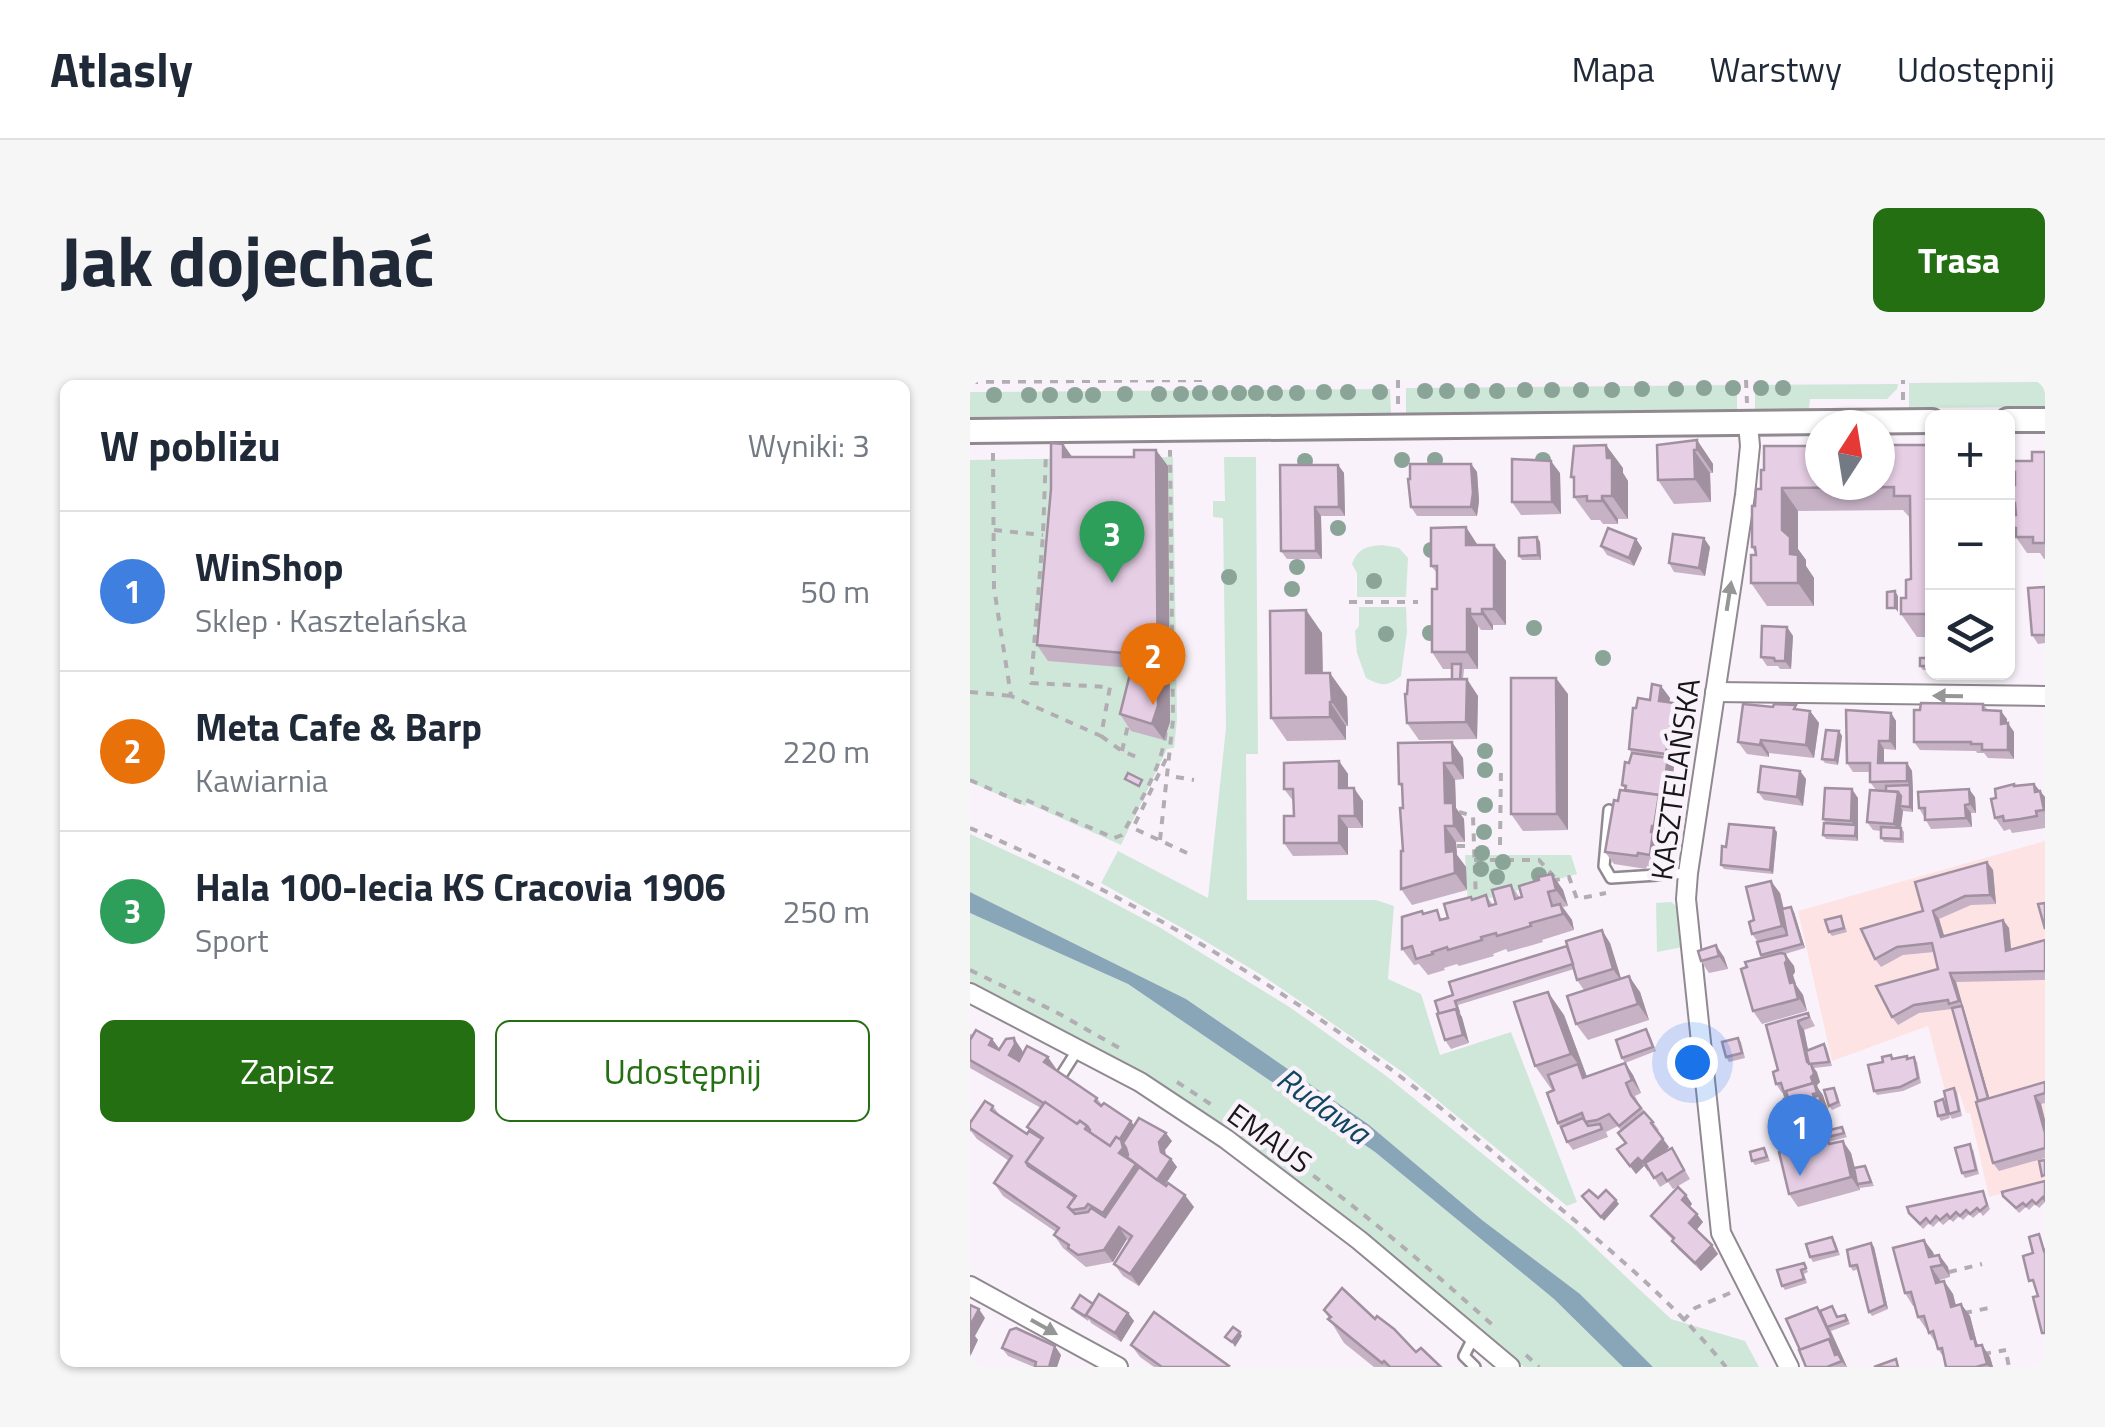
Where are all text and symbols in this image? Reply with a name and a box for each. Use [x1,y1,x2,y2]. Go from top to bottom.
text: Atlasly [50,33,193,106]
text: Mapa [1572,42,1655,96]
text: Warstwy [1710,42,1842,96]
text: Udostępnij [1897,42,2055,96]
text: Jak dojechać [60,207,435,313]
button: Trasa [1873,208,2045,312]
north arrow [1805,410,1895,500]
map controls [1925,410,2015,680]
button: + [1925,410,2015,500]
text: W pobliżu [100,413,281,477]
text: Wyniki: 3 [748,421,870,469]
pin: 3 [1080,500,1144,583]
button: − [1925,500,2015,590]
text: WinShop [195,538,344,596]
text: 1 [124,567,141,615]
text: 50 m [800,567,870,615]
one-way arrow [1722,579,1738,611]
button: layers [1925,590,2015,680]
text: Sklep · Kasztelańska [195,596,467,644]
pin: 2 [1120,622,1186,705]
street label: KASZTELAŃSKA [1638,675,1712,883]
one-way arrow [1931,687,1963,703]
text: Meta Cafe & Barp [195,698,482,756]
text: 2 [124,727,141,775]
text: 220 m [782,727,870,775]
text: Kawiarnia [195,756,328,804]
text: Hala 100-lecia KS Cracovia 1906 [195,858,726,916]
text: 3 [124,887,141,935]
text: 250 m [782,887,870,935]
text: Sport [195,916,268,964]
button: Zapisz [100,1020,475,1122]
button: Udostępnij [495,1020,870,1122]
your location [1667,1037,1718,1088]
water label: Rudawa [1267,1055,1382,1156]
street label: EMAUS [1218,1091,1322,1185]
pin: 1 [1768,1094,1832,1176]
one-way arrow [1030,1318,1059,1335]

